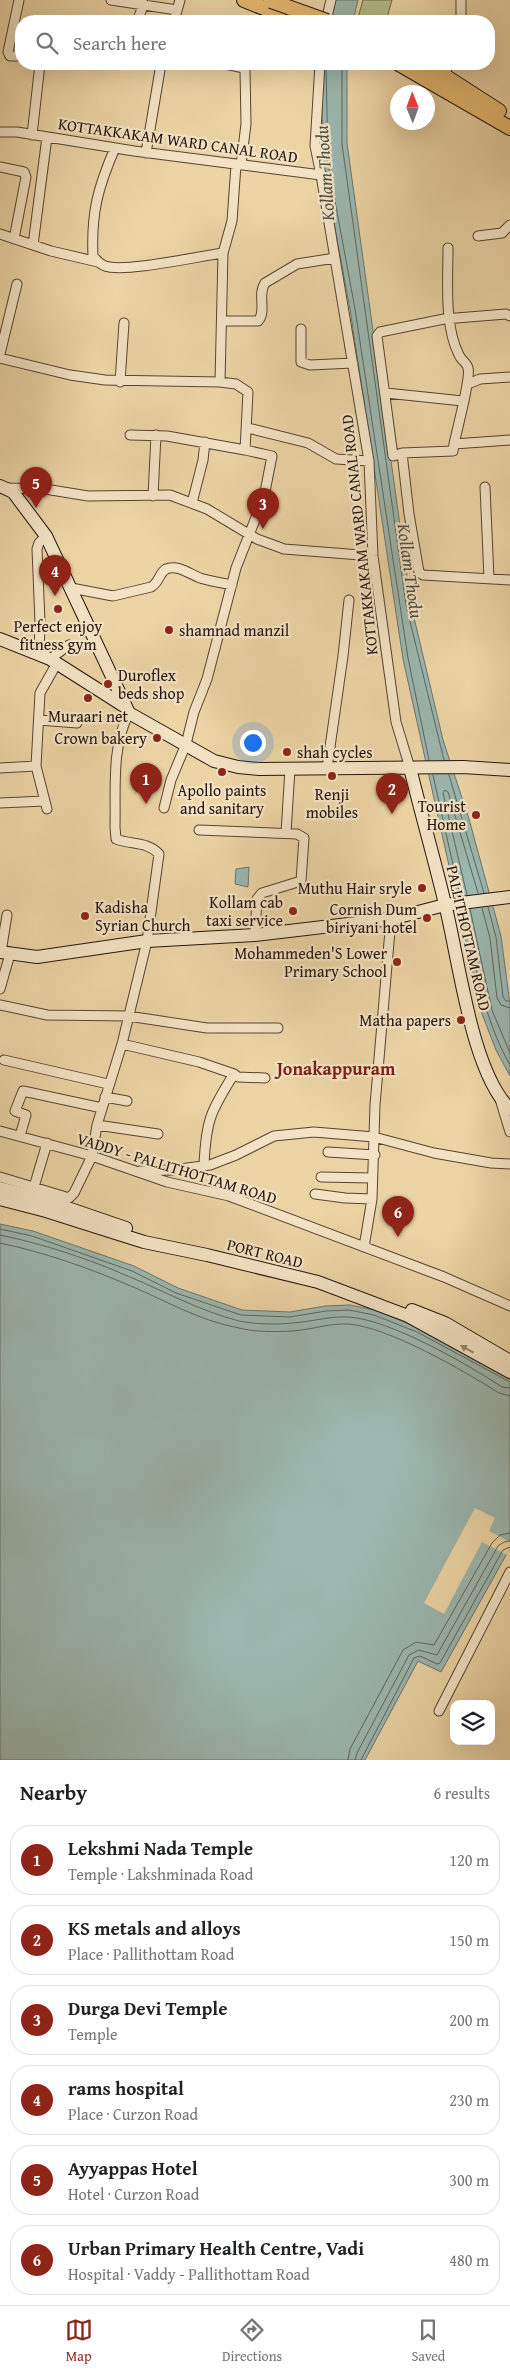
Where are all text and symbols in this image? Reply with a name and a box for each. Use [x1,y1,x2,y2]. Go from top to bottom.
search box [15,15,495,70]
icon: search [33,29,61,57]
text: Search here [73,29,167,57]
north arrow [390,85,435,130]
street label: KOTTAKKAKAM WARD CANAL ROAD [57,111,300,169]
water label: Kollam Thodu [308,124,341,223]
street label: KOTTAKKAKAM WARD CANAL ROAD [334,413,384,656]
pin: 5 [20,467,52,508]
pin: 3 [247,488,279,529]
water label: Kollam Thodu [390,521,431,620]
pin: 4 [39,555,71,596]
marker: Perfect enjoy fitness gym [52,603,64,615]
place label: Perfect enjoy fitness gym [14,614,102,656]
place label: shamnad manzil [179,618,290,642]
marker: shamnad manzil [163,624,175,636]
place label: Duroflex beds shop [118,663,185,705]
marker: Duroflex beds shop [102,678,114,690]
marker: Muraari net [82,692,94,704]
place label: Muraari net [48,704,128,728]
place label: Crown bakery [54,726,147,750]
your location [240,730,266,756]
marker: Crown bakery [151,732,163,744]
place label: shah cycles [297,740,373,764]
marker: shah cycles [281,746,293,758]
pin: 1 [130,763,162,804]
marker: Apollo paints and sanitary [216,766,228,778]
marker: Renji mobiles [326,770,338,782]
pin: 2 [376,773,408,814]
place label: Apollo paints and sanitary [178,778,266,820]
place label: Renji mobiles [306,782,358,824]
place label: Tourist Home [418,794,466,836]
marker: Tourist Home [470,809,482,821]
street label: PALLITHOTTAM ROAD [441,863,497,1013]
place label: Muthu Hair sryle [298,876,412,900]
marker: Muthu Hair sryle [416,882,428,894]
place label: Kollam cab taxi service [206,890,283,932]
place label: Kadisha Syrian Church [95,895,190,937]
place label: Cornish Dum biriyani hotel [326,897,418,939]
marker: Kollam cab taxi service [287,905,299,917]
marker: Kadisha Syrian Church [79,910,91,922]
marker: Cornish Dum biriyani hotel [421,912,433,924]
place label: Mohammeden'S Lower Primary School [234,941,388,983]
marker: Mohammeden'S Lower Primary School [391,956,403,968]
place label: Matha papers [359,1008,451,1032]
marker: Matha papers [455,1014,467,1026]
district label: Jonakappuram [274,1055,396,1082]
street label: VADDY - PALLITHOTTAM ROAD [74,1126,280,1210]
pin: 6 [382,1196,414,1237]
street label: PORT ROAD [224,1232,306,1274]
one-way arrow [460,1345,475,1353]
map controls [450,1700,495,1745]
button: layers [450,1700,495,1745]
text: Nearby [20,1777,87,1808]
text: 6 results [433,1781,490,1805]
text: Lekshmi Nada Temple [68,1834,253,1862]
text: 1 [33,1848,41,1872]
text: 120 m [449,1848,489,1872]
text: Temple · Lakshminada Road [68,1862,253,1886]
text: KS metals and alloys [68,1914,241,1942]
text: 2 [33,1928,41,1952]
text: 150 m [449,1928,489,1952]
text: Place · Pallithottam Road [68,1942,234,1966]
text: Durga Devi Temple [68,1994,228,2022]
text: 3 [33,2008,41,2032]
text: 200 m [449,2008,489,2032]
text: Temple [68,2022,118,2046]
text: rams hospital [68,2074,184,2102]
text: 4 [33,2088,41,2112]
text: 230 m [449,2088,489,2112]
text: Place · Curzon Road [68,2102,198,2126]
text: Ayyappas Hotel [68,2154,198,2182]
text: 5 [33,2168,41,2192]
text: 300 m [449,2168,489,2192]
text: Hotel · Curzon Road [68,2182,199,2206]
text: Urban Primary Health Centre, Vadi [68,2234,364,2262]
text: 6 [33,2248,41,2272]
text: 480 m [449,2248,489,2272]
text: Hospital · Vaddy - Pallithottam Road [68,2262,310,2286]
tab: Map [65,2316,93,2366]
tab: Directions [222,2316,282,2366]
tab: Saved [411,2316,445,2366]

